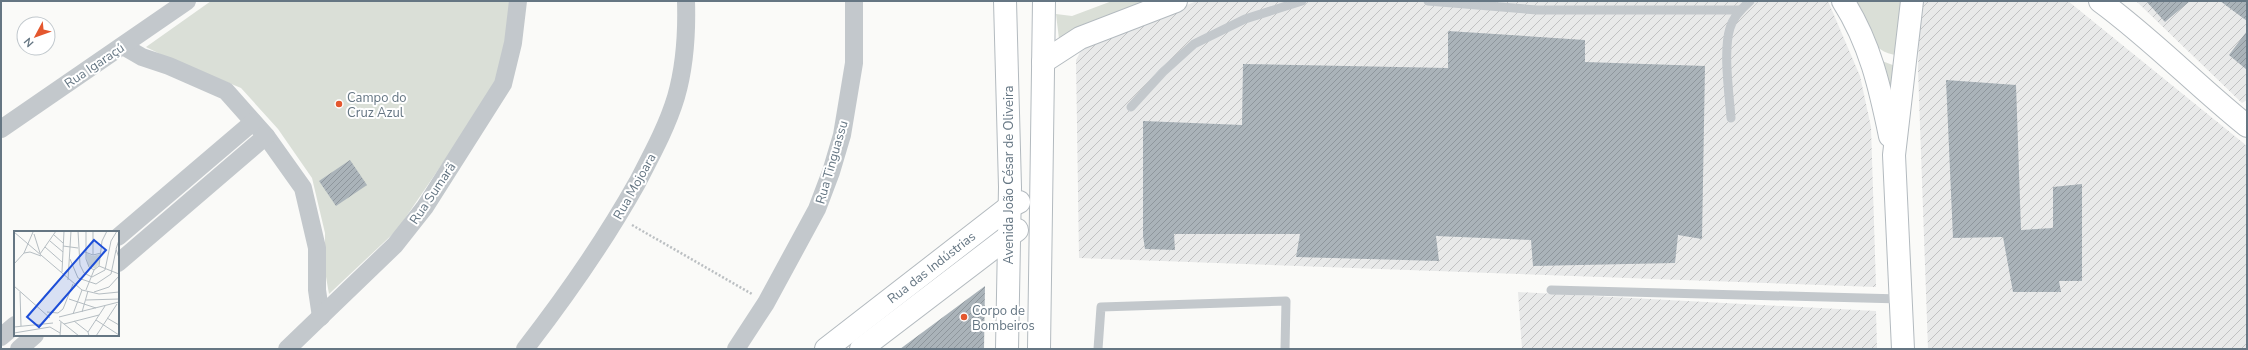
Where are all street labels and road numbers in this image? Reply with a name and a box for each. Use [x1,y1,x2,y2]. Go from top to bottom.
street label: Rua Igaraçú [61,39,128,93]
street label: Avenida João César de Oliveira [1000,86,1018,264]
street label: Rua Tinguassu [811,118,852,206]
street label: Rua Mojoara [609,150,660,223]
street label: Rua Sumarã [406,159,460,228]
street label: Rua das Indústrias [884,228,979,308]

